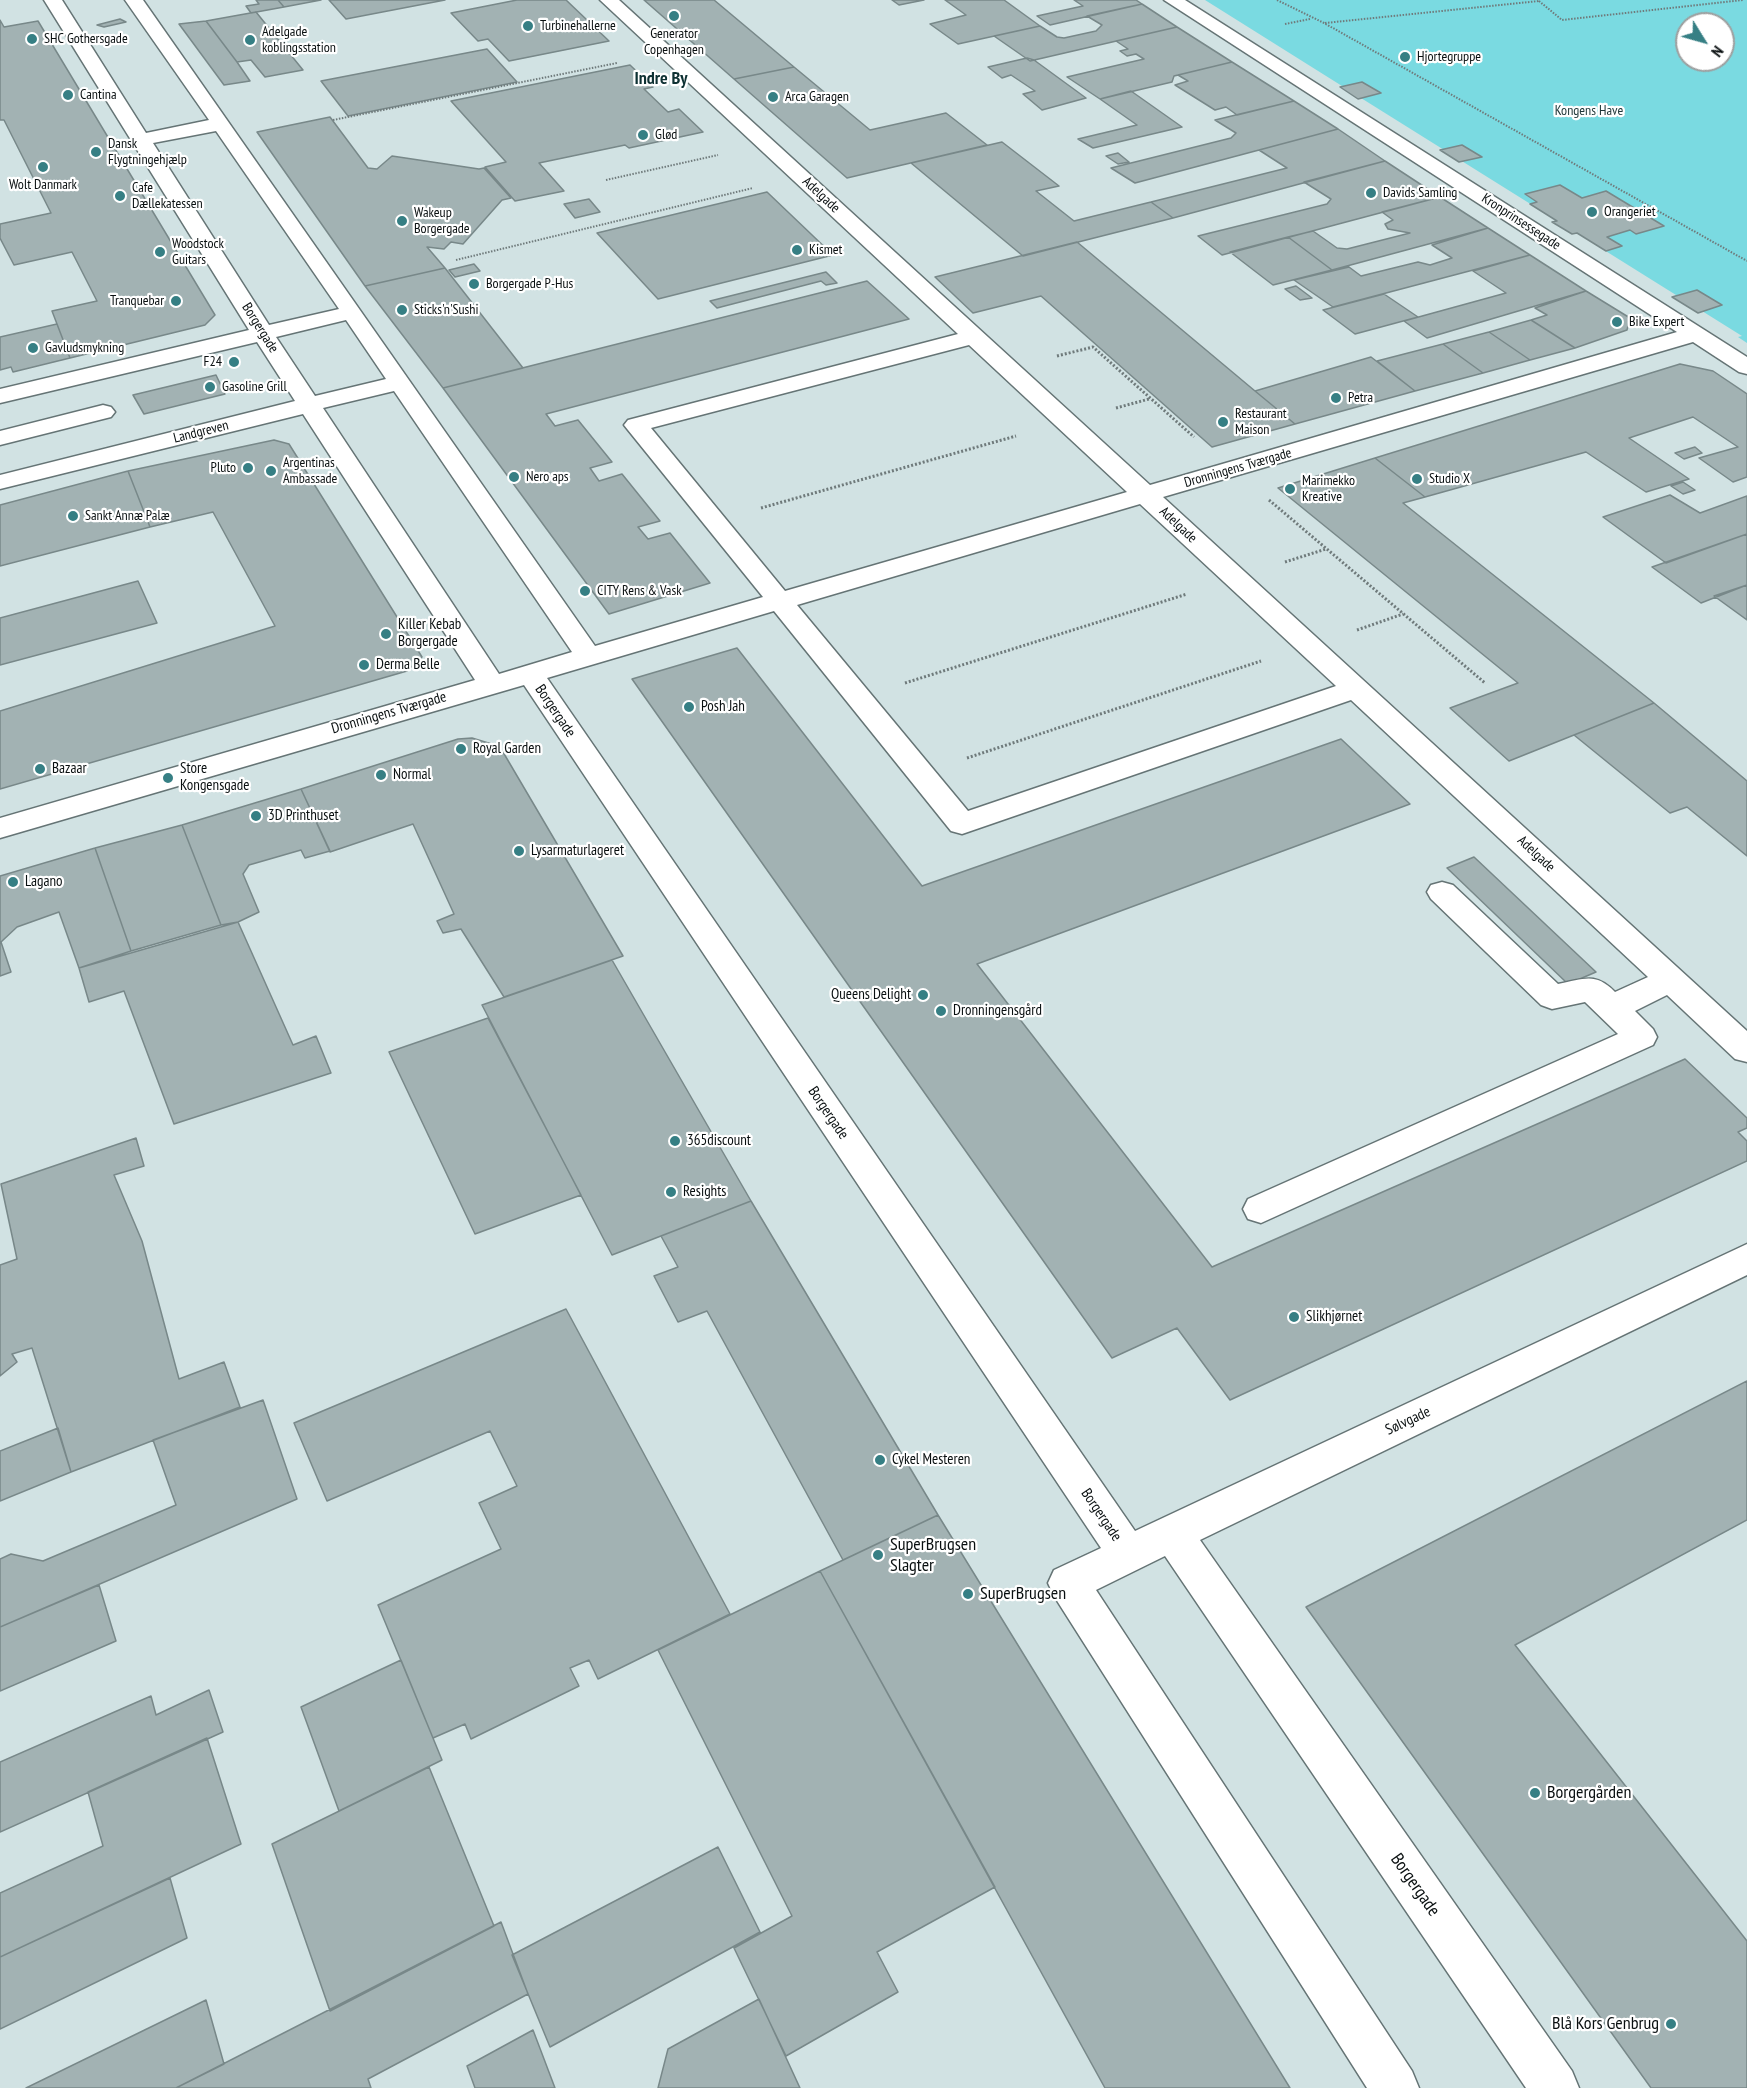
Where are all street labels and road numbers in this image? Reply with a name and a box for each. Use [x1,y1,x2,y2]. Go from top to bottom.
street label: Adelgade [799,173,843,217]
street label: Kronprinsessegade [1478,190,1564,254]
street label: Borgergade [238,300,282,356]
street label: Landgreven [172,417,230,447]
street label: Dronningens Tværgade [1182,445,1294,491]
street label: Adelgade [1156,503,1200,547]
street label: Borgergade [531,681,579,741]
street label: Dronningens Tværgade [329,688,449,738]
street label: Adelgade [1514,832,1558,876]
street label: Borgergade [804,1083,852,1143]
street label: Sølvgade [1383,1403,1433,1439]
street label: Borgergade [1077,1485,1125,1545]
street label: Borgergade [1386,1850,1444,1920]

